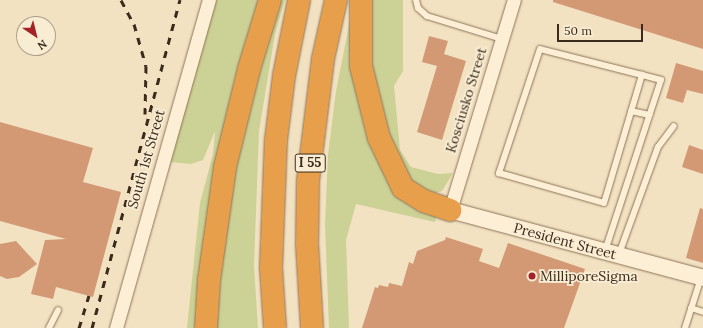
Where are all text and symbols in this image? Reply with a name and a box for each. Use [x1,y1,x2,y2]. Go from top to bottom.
north arrow [16,16,56,56]
scale bar [559,16,645,42]
text: 50 m [564,23,592,38]
text: N [35,37,50,53]
street label: Kosciusko Street [442,45,490,155]
street label: South 1st Street [124,107,168,211]
road number: I 55 [294,152,326,174]
street label: President Street [512,219,618,263]
place label: MilliporeSigma [540,268,638,284]
marker: MilliporeSigma [527,271,537,281]

